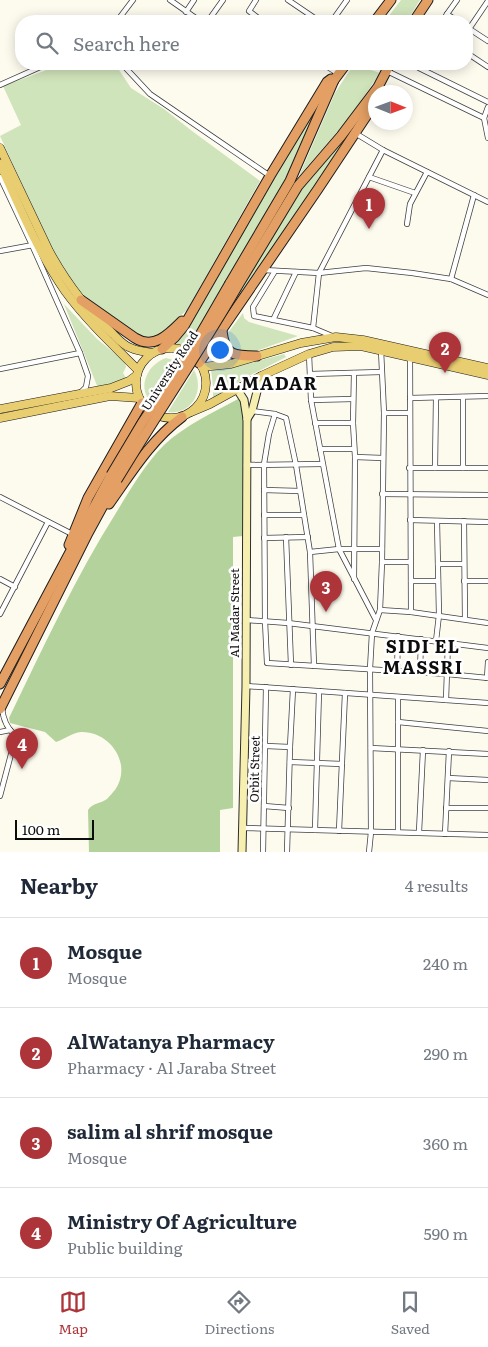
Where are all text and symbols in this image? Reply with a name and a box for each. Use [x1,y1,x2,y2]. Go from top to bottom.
search box [15,15,473,70]
icon: search [33,29,61,57]
text: Search here [73,29,180,57]
north arrow [368,85,413,130]
pin: 1 [353,188,385,229]
street label: University Road [137,326,202,414]
pin: 2 [429,332,461,373]
your location [207,337,233,363]
district label: ALMADAR [214,369,318,396]
street label: Al Madar Street [225,568,243,658]
pin: 3 [310,571,342,612]
district label: SIDI EL MASSRI [383,632,463,680]
pin: 4 [6,728,38,769]
street label: Orbit Street [244,735,264,803]
scale bar [15,817,94,840]
text: 100 m [22,819,60,839]
text: Nearby [20,869,98,900]
text: 4 results [405,873,468,897]
text: Mosque [67,937,142,965]
text: 1 [33,951,39,975]
text: 240 m [423,951,468,975]
text: Mosque [67,965,127,989]
text: AlWatanya Pharmacy [67,1027,275,1055]
text: 2 [32,1041,40,1065]
text: 290 m [424,1041,468,1065]
text: Pharmacy · Al Jaraba Street [67,1055,276,1079]
text: salim al shrif mosque [67,1117,273,1145]
text: 3 [32,1131,40,1155]
text: 360 m [423,1131,468,1155]
text: Mosque [67,1145,127,1169]
text: Ministry Of Agriculture [67,1207,297,1235]
text: 4 [31,1221,41,1245]
text: 590 m [424,1221,468,1245]
text: Public building [67,1235,183,1259]
tab: Map [58,1288,88,1338]
tab: Directions [204,1288,274,1338]
tab: Saved [391,1288,430,1338]

